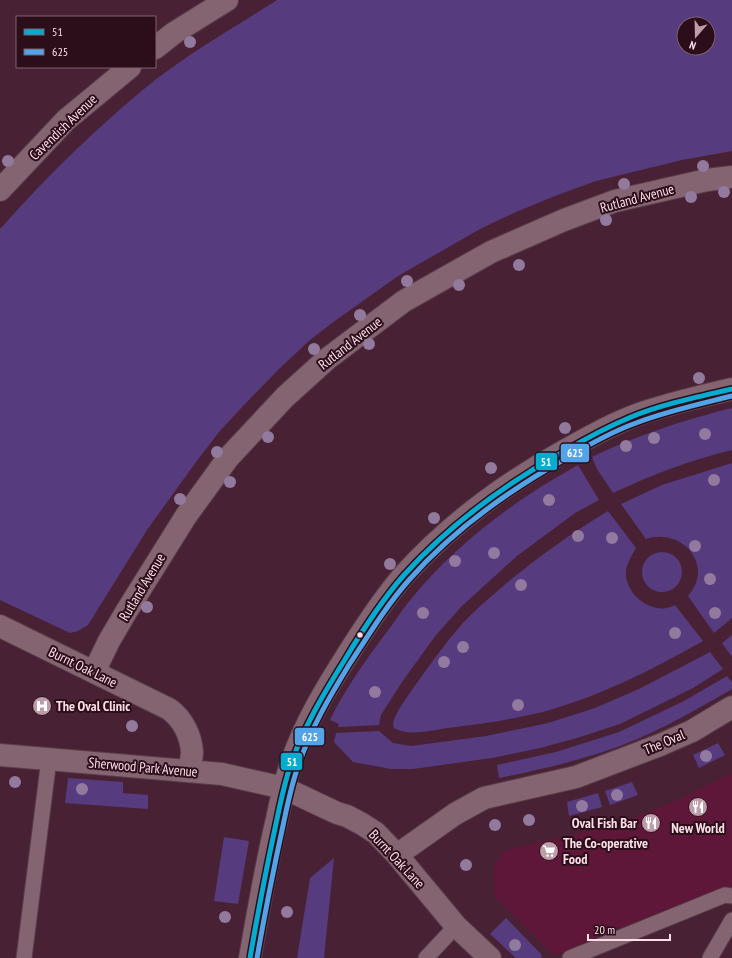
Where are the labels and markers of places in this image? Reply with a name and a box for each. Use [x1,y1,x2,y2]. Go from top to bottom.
unlabelled marker [355,630,365,640]
hospital icon: The Oval Clinic [31,695,53,717]
place label: The Oval Clinic [56,697,130,715]
restaurant icon: New World [687,796,709,818]
restaurant icon: Oval Fish Bar [640,812,662,834]
place label: Oval Fish Bar [572,814,638,832]
place label: New World [671,819,725,837]
place label: The Co-operative Food [563,834,648,868]
supermarket icon: The Co-operative Food [538,840,560,862]

